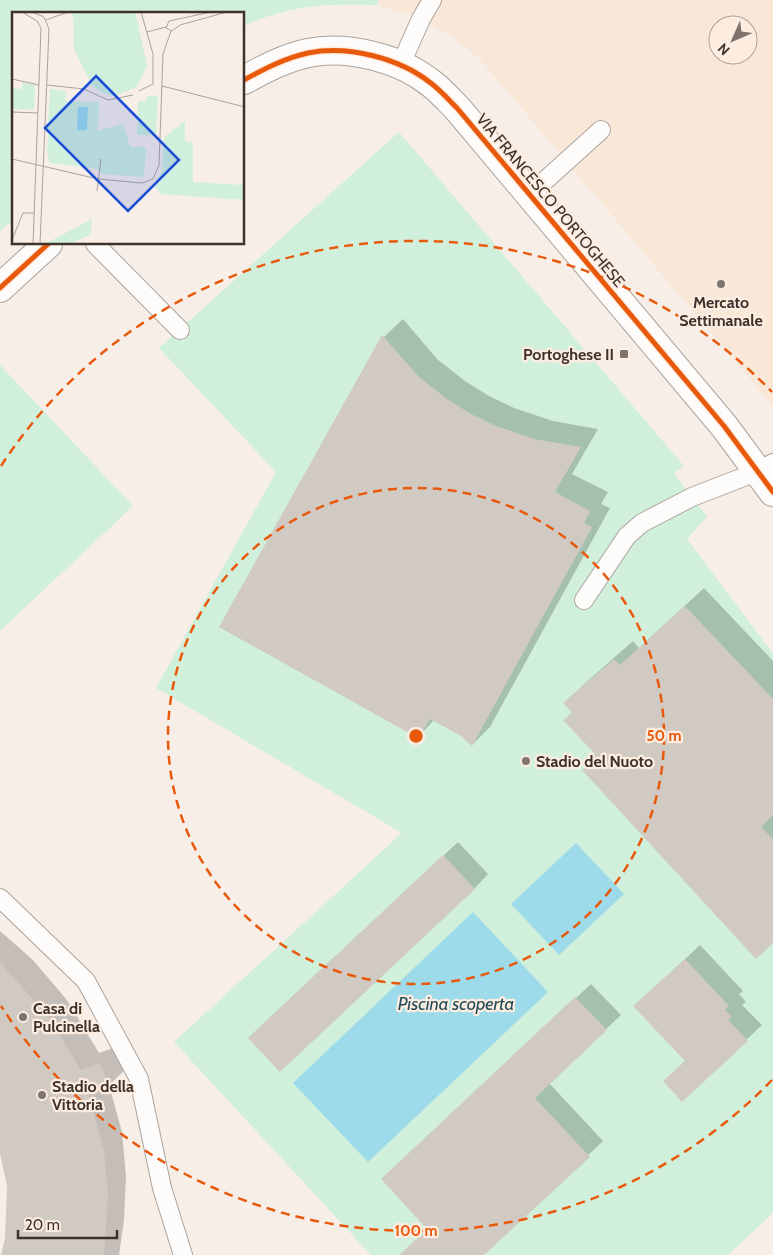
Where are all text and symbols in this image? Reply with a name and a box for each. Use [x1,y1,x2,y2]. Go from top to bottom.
inset map [12,12,245,245]
north arrow [708,15,758,65]
text: N [714,39,734,59]
street label: VIA FRANCESCO PORTOGHESE [472,110,629,291]
marker: Mercato Settimanale [715,278,727,290]
place label: Mercato Settimanale [679,293,763,330]
place label: Portoghese II [523,345,614,364]
marker: Portoghese II [618,348,630,360]
centre of rings [407,727,425,745]
text: 50 m [646,727,682,745]
place label: Stadio del Nuoto [536,752,653,771]
marker: Stadio del Nuoto [520,755,532,767]
water label: Piscina scoperta [398,993,514,1015]
place label: Casa di Pulcinella [33,999,100,1036]
marker: Casa di Pulcinella [17,1011,29,1023]
place label: Stadio della Vittoria [52,1077,134,1114]
marker: Stadio della Vittoria [36,1089,48,1101]
scale bar [18,1208,116,1240]
text: 20 m [25,1216,60,1234]
text: 100 m [394,1222,438,1240]

